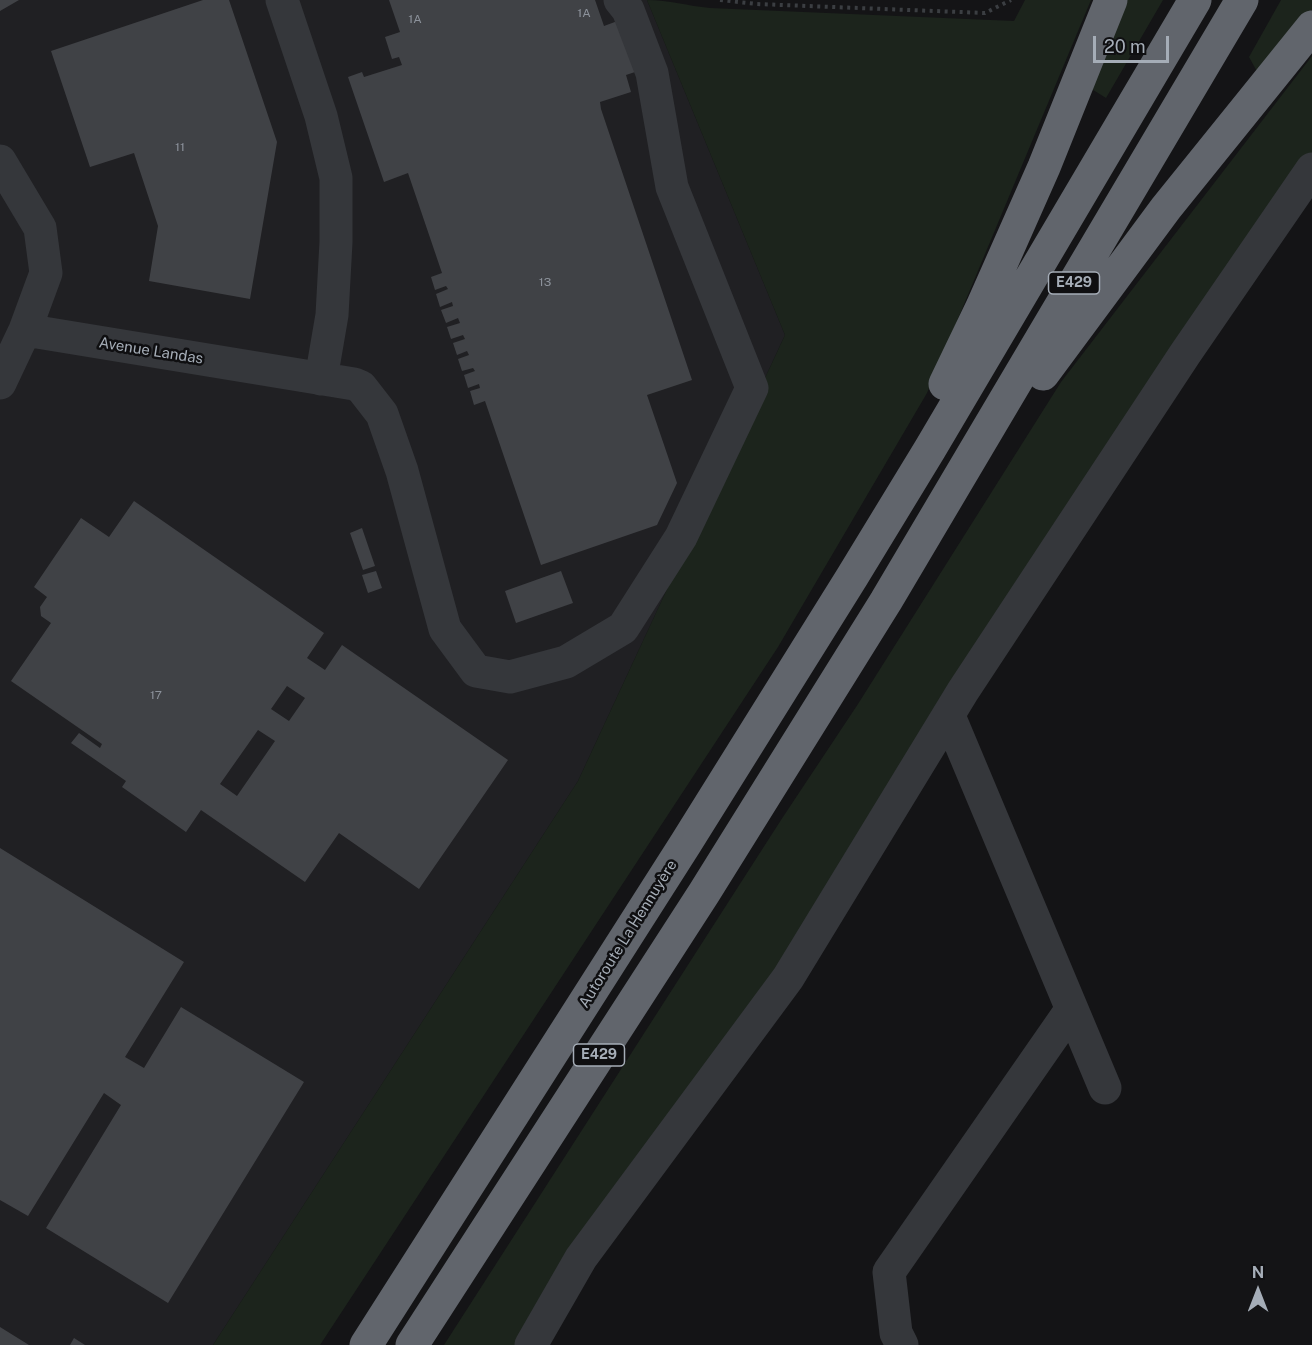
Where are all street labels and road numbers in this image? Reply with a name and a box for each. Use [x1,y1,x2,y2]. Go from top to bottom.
road number: E429 [1048,272,1100,294]
street label: Avenue Landas [98,334,204,368]
street label: Autoroute La Hennuyère [575,857,681,1011]
road number: E429 [574,1044,624,1066]

